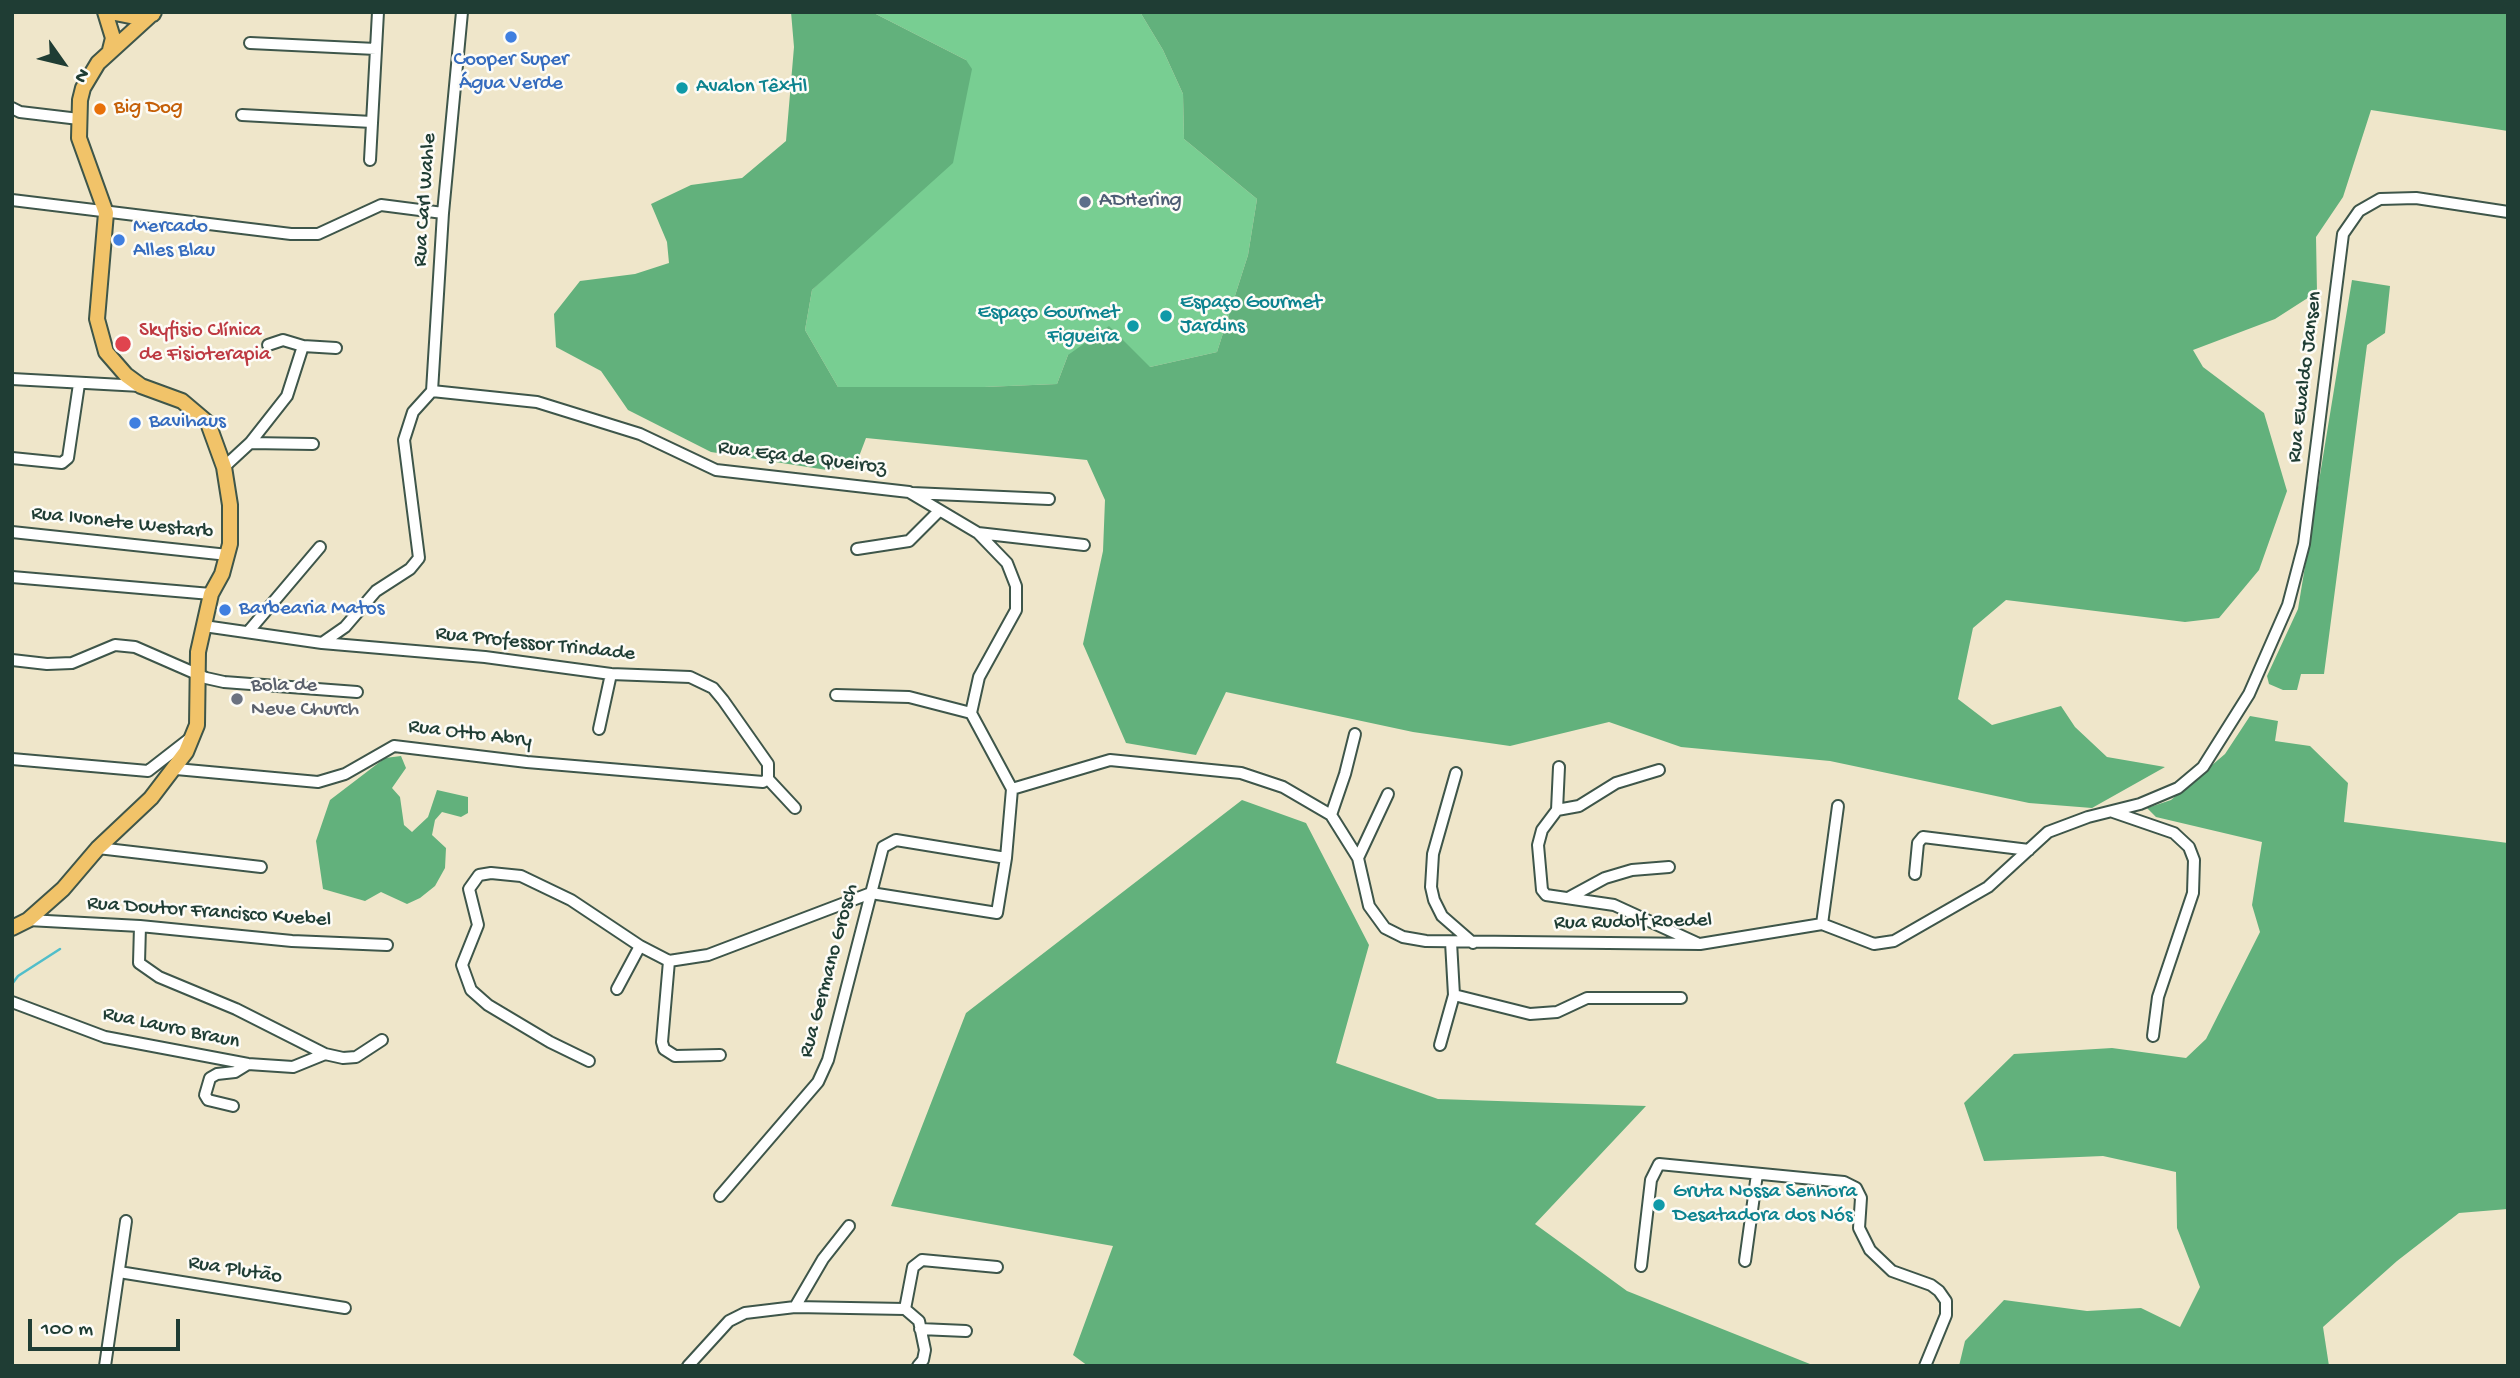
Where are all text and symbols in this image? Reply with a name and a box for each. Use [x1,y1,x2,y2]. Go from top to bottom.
north arrow [28,28,98,98]
marker: Cooper Super Água Verde [503,29,519,45]
place label: Cooper Super Água Verde [454,48,568,98]
text: N [68,63,94,87]
place label: Avalon Têxtil [696,75,807,101]
marker: Avalon Têxtil [674,80,690,96]
place label: Big Dog [114,96,183,122]
marker: Big Dog [92,101,108,117]
street label: Rua Carl Wahle [409,132,443,268]
place label: ADHering [1099,189,1182,215]
marker: ADHering [1077,194,1093,210]
place label: Mercado Alles Blau [133,215,215,265]
marker: Mercado Alles Blau [111,232,127,248]
street label: Rua Ewaldo Jansen [2283,290,2329,464]
place label: Espaço Gourmet Jardins [1180,291,1322,341]
place label: Espaço Gourmet Figueira [977,301,1119,351]
marker: Espaço Gourmet Jardins [1158,308,1174,324]
marker: Espaço Gourmet Figueira [1125,318,1141,334]
place label: Skyfisio Clínica de Fisioterapia [139,319,271,369]
marker: Skyfisio Clínica de Fisioterapia [113,334,133,354]
place label: Bavihaus [149,410,226,436]
marker: Bavihaus [127,415,143,431]
street label: Rua Eça de Queiroz [716,436,888,482]
street label: Rua Ivonete Westarb [30,502,214,546]
place label: Barbearia Matos [239,597,384,623]
marker: Barbearia Matos [217,602,233,618]
street label: Rua Professor Trindade [434,622,636,668]
place label: Bola de Neve Church [251,674,359,724]
marker: Bola de Neve Church [229,691,245,707]
street label: Rua Otto Abry [407,715,533,755]
street label: Rua Germano Grosch [795,881,865,1061]
street label: Rua Doutor Francisco Kuebel [86,892,332,934]
street label: Rua Rudolf Roedel [1554,909,1712,937]
street label: Rua Lauro Braun [100,1002,242,1056]
place label: Gruta Nossa Senhora Desatadora dos Nós [1673,1180,1857,1230]
marker: Gruta Nossa Senhora Desatadora dos Nós [1651,1197,1667,1213]
street label: Rua Plutão [186,1251,284,1291]
scale bar [32,1304,184,1348]
text: 100 m [41,1318,93,1343]

